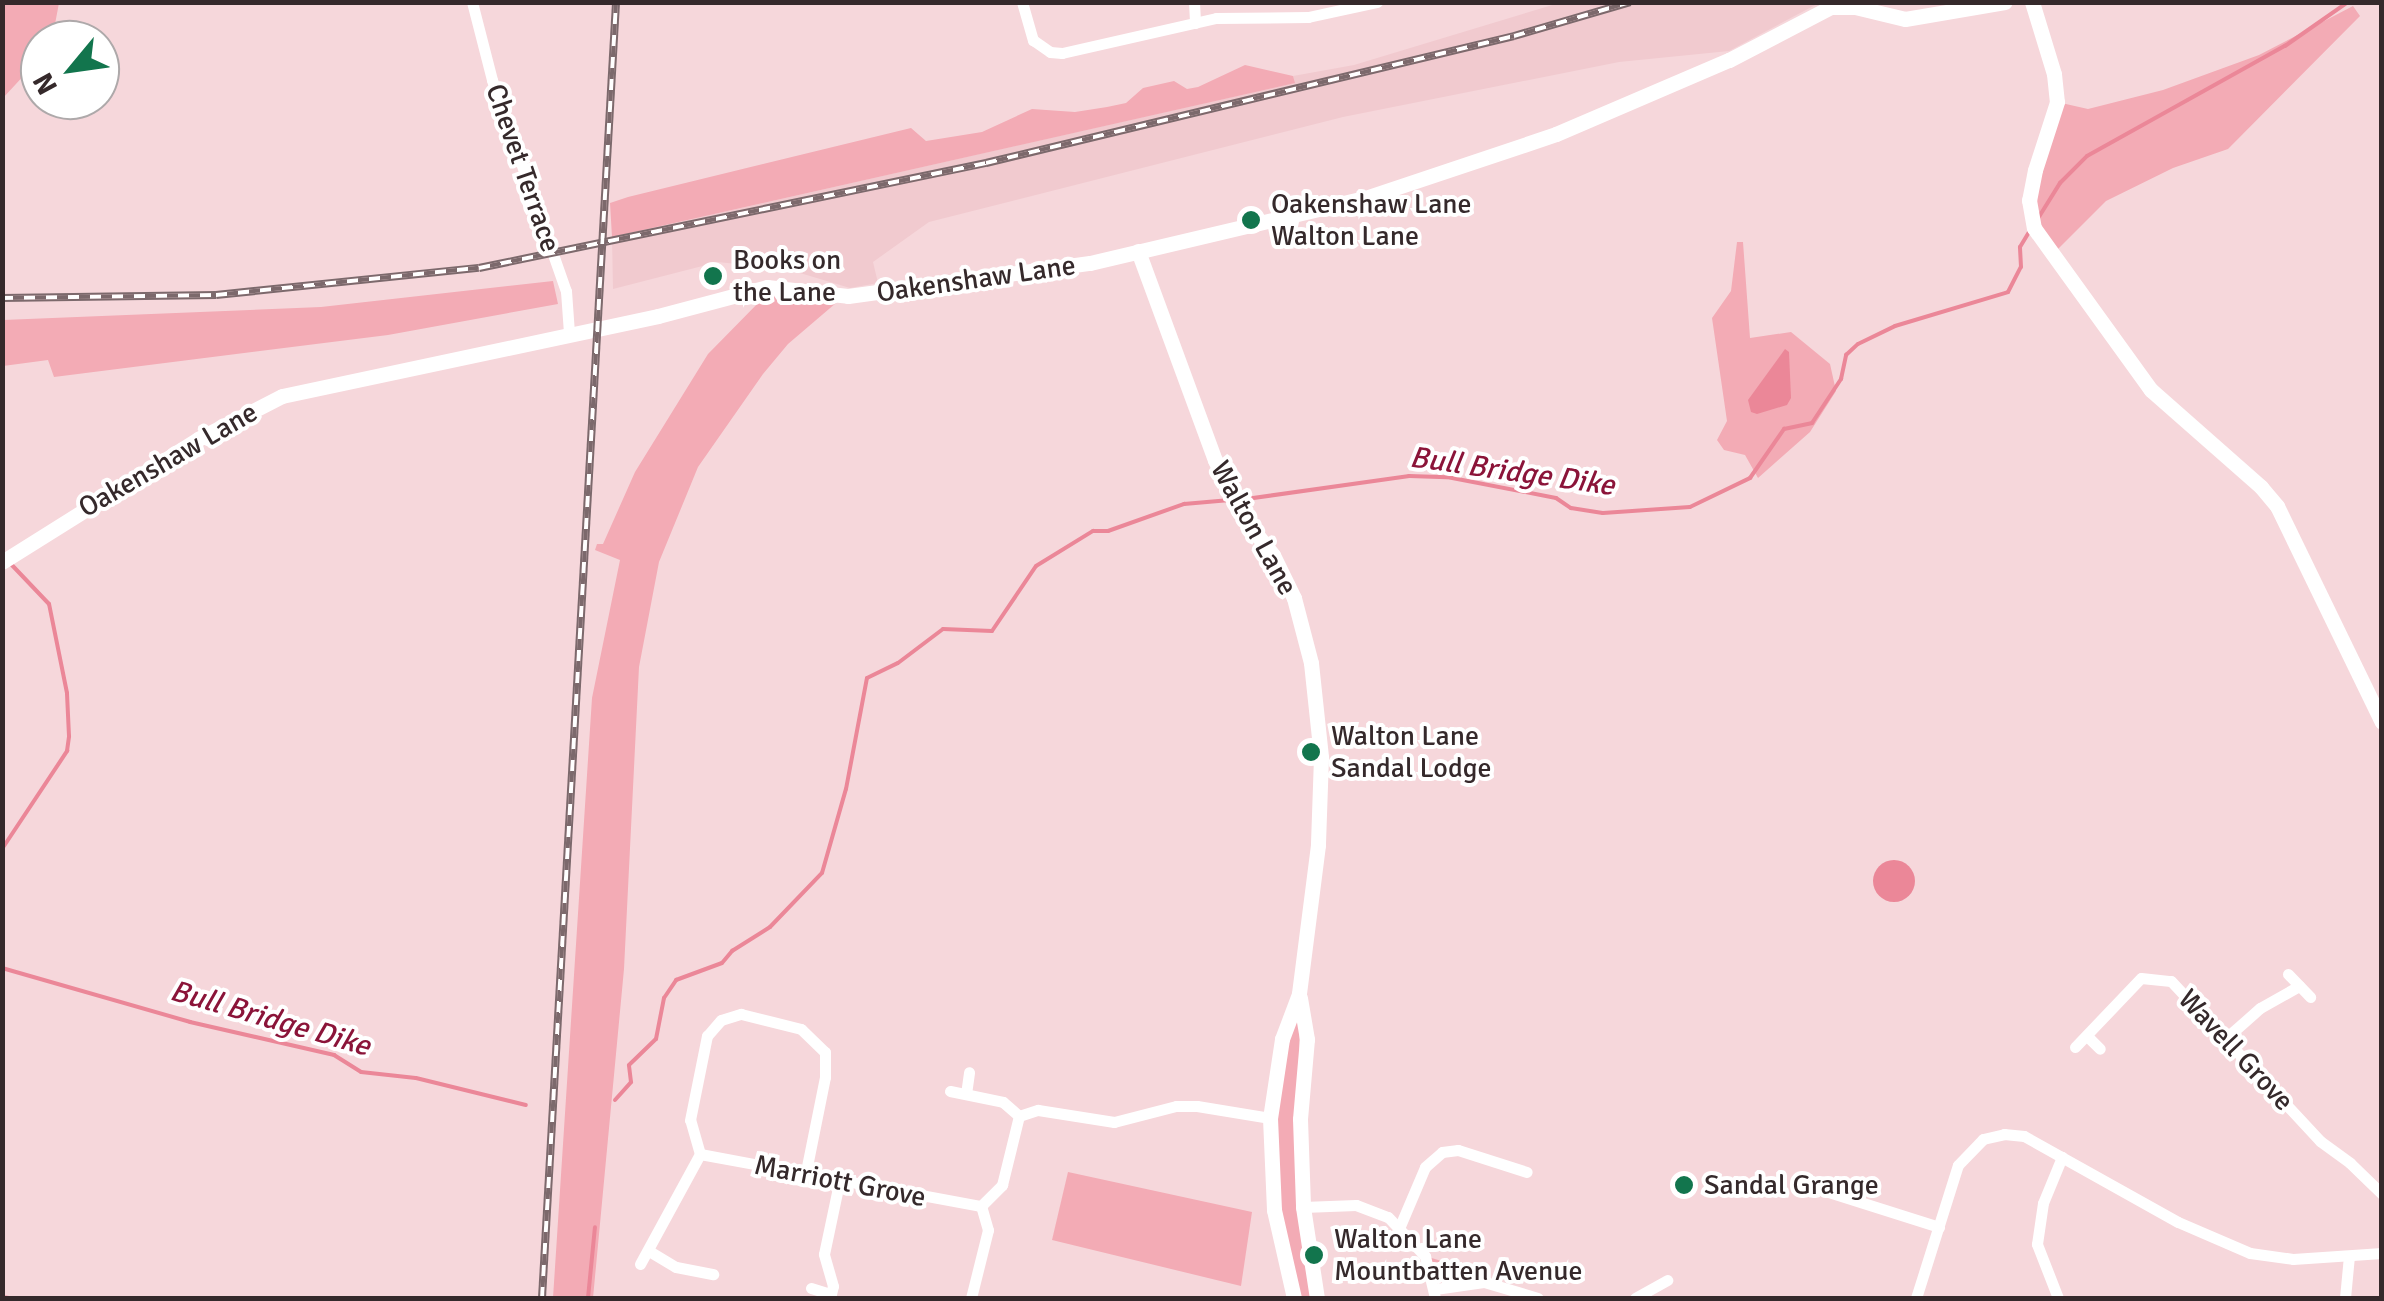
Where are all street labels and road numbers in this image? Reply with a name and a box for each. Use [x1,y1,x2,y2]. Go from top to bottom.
street label: Chevet Terrace [479,80,567,256]
street label: Oakenshaw Lane [874,248,1078,310]
street label: Oakenshaw Lane [73,395,263,525]
street label: Walton Lane [1203,455,1305,601]
street label: Wavell Grove [2171,982,2301,1118]
street label: Marriott Grove [751,1148,929,1214]

